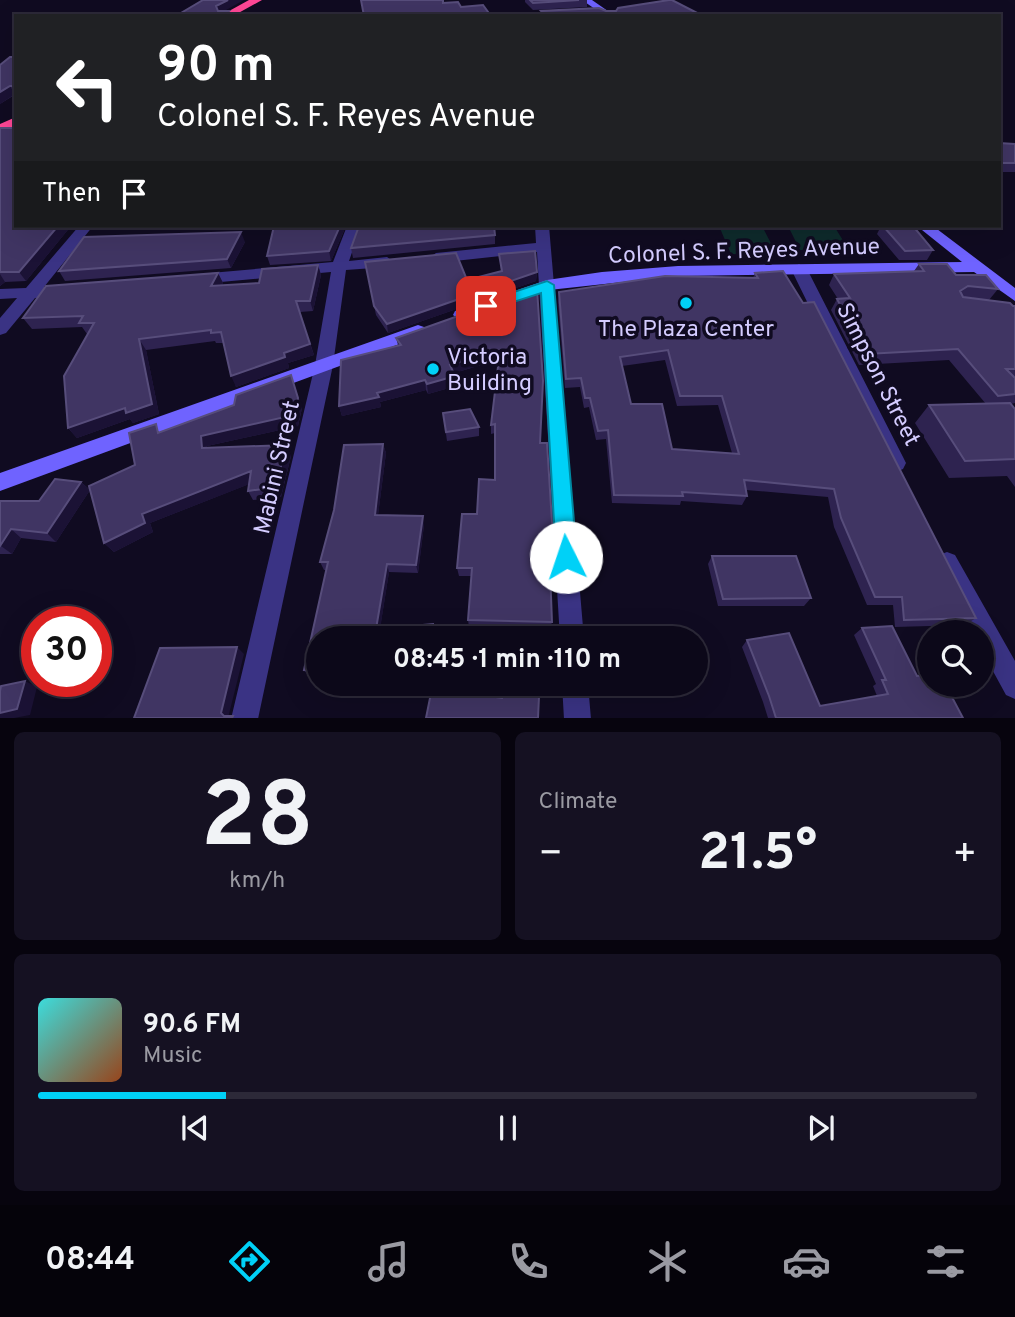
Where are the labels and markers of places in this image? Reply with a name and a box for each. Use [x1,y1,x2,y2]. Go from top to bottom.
pin [456,276,516,336]
marker: The Plaza Center [678,295,694,311]
place label: The Plaza Center [598,316,774,345]
place label: Victoria Building [447,344,532,399]
marker: Victoria Building [425,361,441,377]

